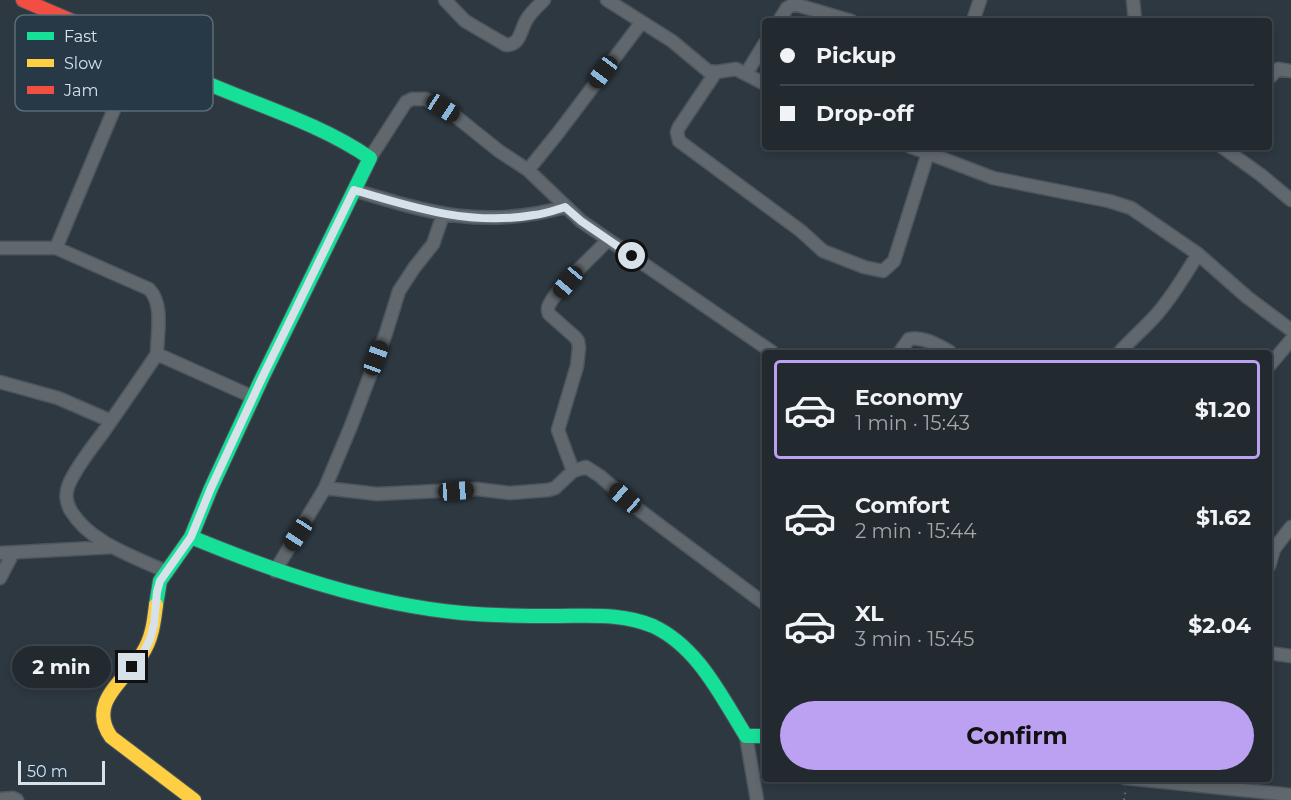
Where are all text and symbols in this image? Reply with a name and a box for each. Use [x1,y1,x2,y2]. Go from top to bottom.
legend [15,15,213,111]
text: Fast [64,27,98,46]
text: Pickup [816,42,896,69]
car [585,52,621,92]
text: Slow [64,54,102,73]
text: Jam [63,81,98,100]
car [423,91,463,125]
text: Drop-off [816,100,914,127]
route start [618,242,645,269]
car [550,262,586,302]
car [361,338,391,378]
icon: car [783,383,837,437]
text: Economy [855,384,963,411]
text: $1.20 [1195,396,1251,423]
text: 1 min · 15:43 [855,411,970,435]
car [606,479,644,517]
car [437,481,475,501]
icon: car [783,491,837,545]
text: Comfort [855,492,950,519]
text: $1.62 [1196,504,1251,531]
car [281,514,315,554]
text: 2 min · 15:44 [855,519,976,543]
icon: car [783,599,837,653]
text: XL [855,600,884,627]
text: $2.04 [1188,612,1251,639]
text: 3 min · 15:45 [855,627,974,651]
callout: 2 min [12,646,111,688]
route end [118,653,145,680]
text: 2 min [32,655,91,679]
button: Confirm [780,701,1254,770]
scale bar [18,758,105,786]
text: 50 m [27,762,68,781]

